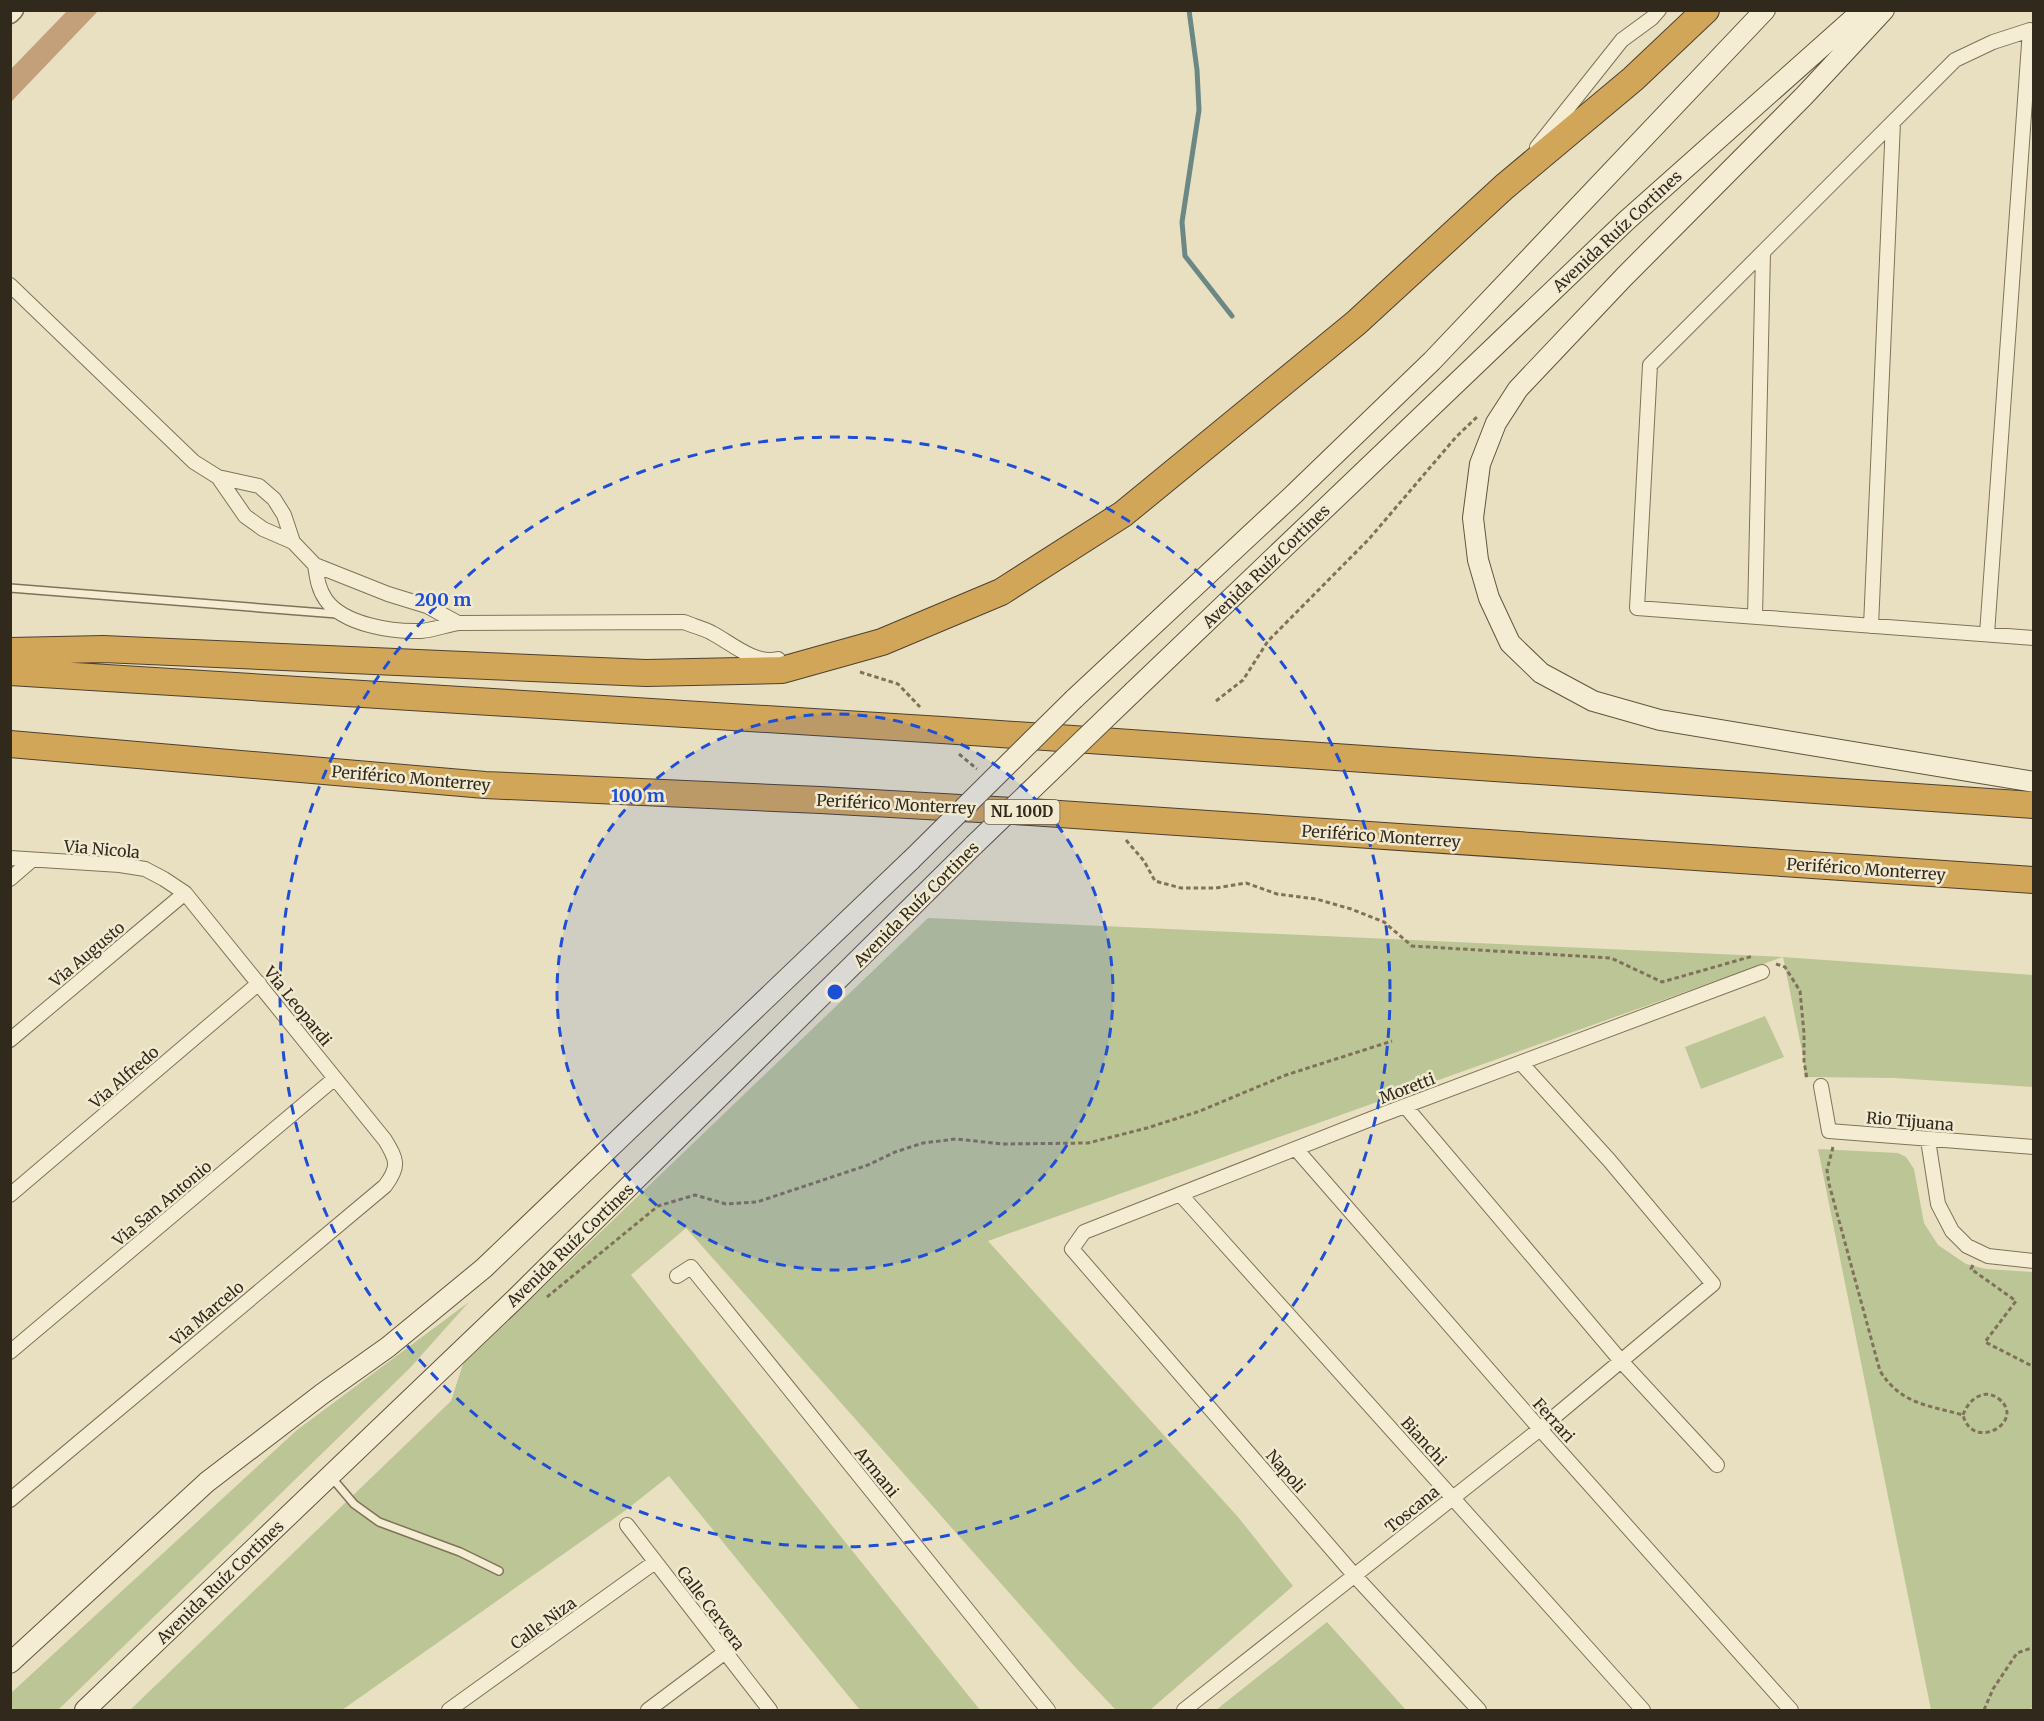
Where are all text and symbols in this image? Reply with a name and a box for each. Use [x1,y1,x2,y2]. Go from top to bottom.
street label: Avenida Ruíz Cortines [1548,166,1686,297]
street label: Avenida Ruíz Cortines [1197,500,1334,633]
text: 200 m [415,588,471,611]
street label: Periférico Monterrey [331,761,492,795]
text: 100 m [611,784,665,807]
street label: Periférico Monterrey [816,790,977,818]
road number: NL 100D [984,800,1060,824]
street label: Periférico Monterrey [1301,820,1462,852]
street label: Via Nicola [62,836,141,862]
street label: Avenida Ruíz Cortines [848,837,983,972]
street label: Periférico Monterrey [1786,853,1947,885]
street label: Via Augusto [45,917,129,992]
street label: Via Leopardi [259,961,336,1050]
centre of rings [825,982,845,1002]
street label: Via Alfredo [85,1041,163,1113]
street label: Moretti [1376,1068,1438,1108]
street label: Rio Tijuana [1865,1107,1955,1135]
street label: Via San Antonio [108,1156,215,1251]
street label: Avenida Ruíz Cortines [501,1179,638,1312]
street label: Via Marcelo [165,1276,248,1350]
street label: Ferrari [1529,1394,1579,1446]
street label: Bianchi [1397,1413,1451,1469]
street label: Armani [850,1442,903,1501]
street label: Napoli [1262,1445,1310,1497]
street label: Toscana [1381,1481,1443,1537]
street label: Avenida Ruíz Cortines [151,1516,288,1649]
street label: Calle Cervera [673,1562,749,1654]
street label: Calle Niza [506,1592,580,1654]

